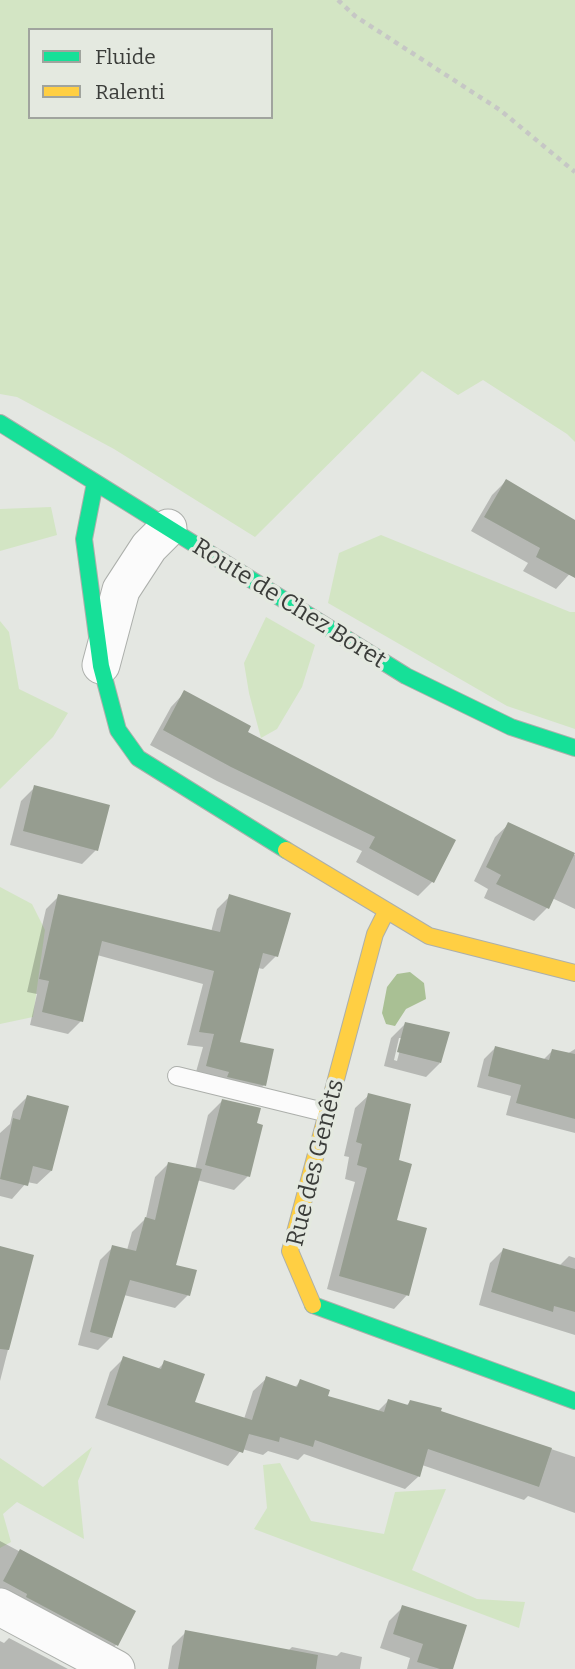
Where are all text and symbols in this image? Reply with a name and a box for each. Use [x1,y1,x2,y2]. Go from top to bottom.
legend [28,28,273,119]
text: Fluide [95,44,156,70]
text: Ralenti [95,79,165,105]
street label: Route de Chez Boret [187,533,391,675]
street label: Rue des Genêts [281,1077,351,1249]

